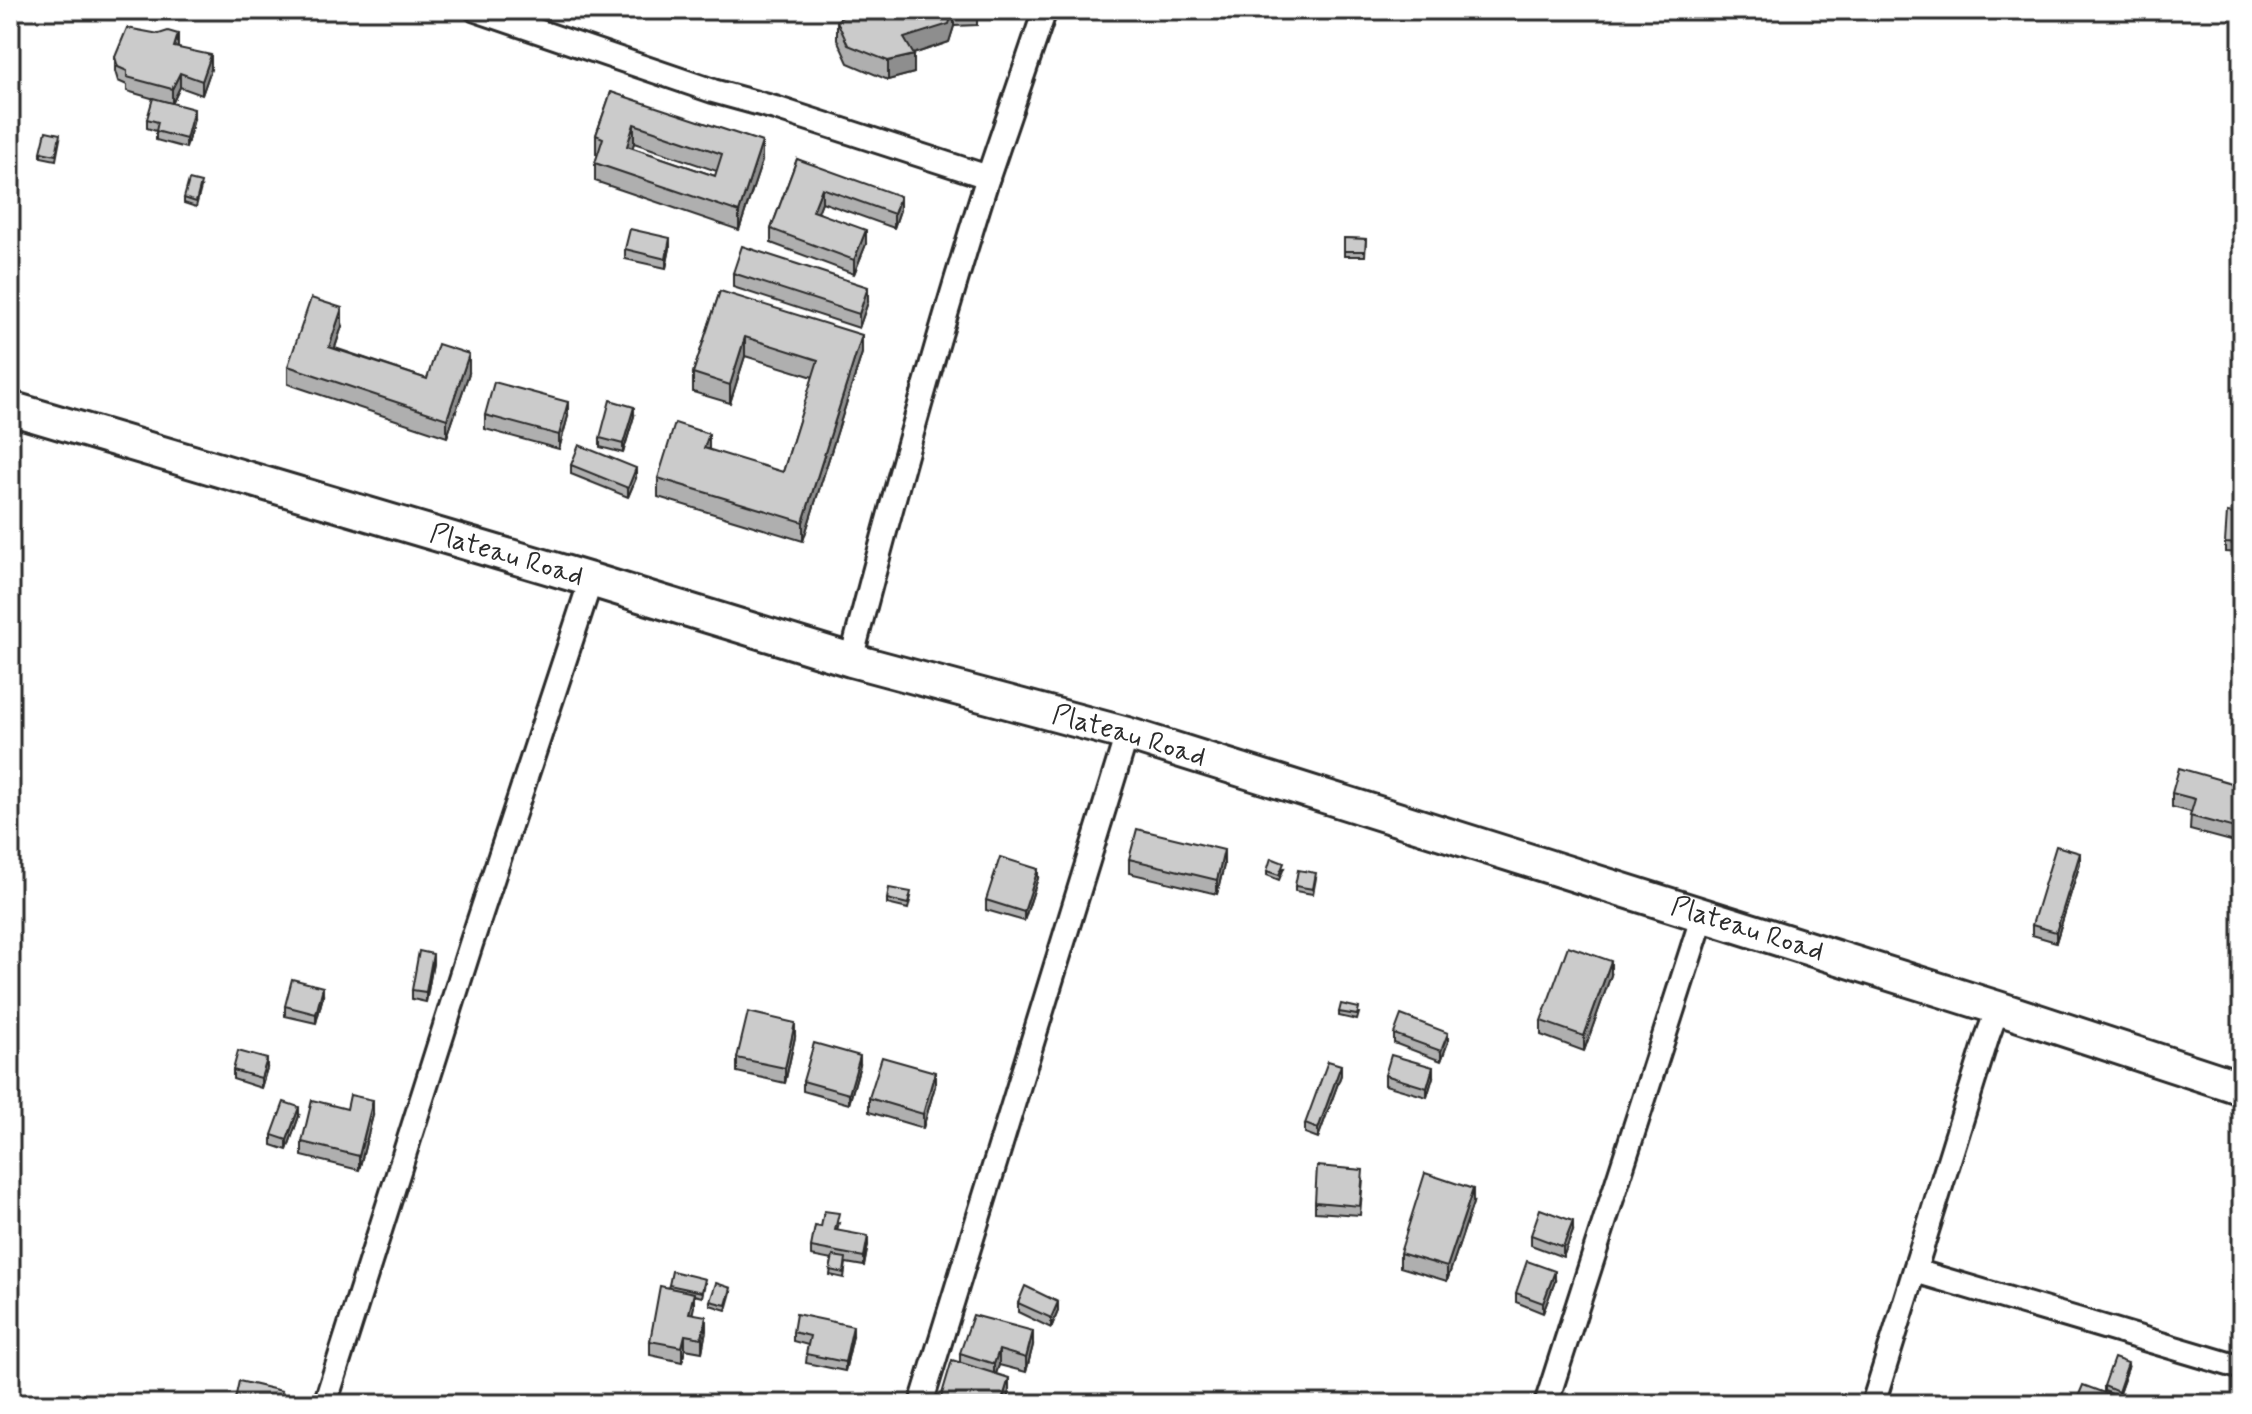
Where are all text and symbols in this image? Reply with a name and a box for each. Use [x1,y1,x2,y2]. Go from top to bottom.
street label: Plateau Road [426,515,588,595]
street label: Plateau Road [1048,696,1210,776]
street label: Plateau Road [1666,888,1828,971]

